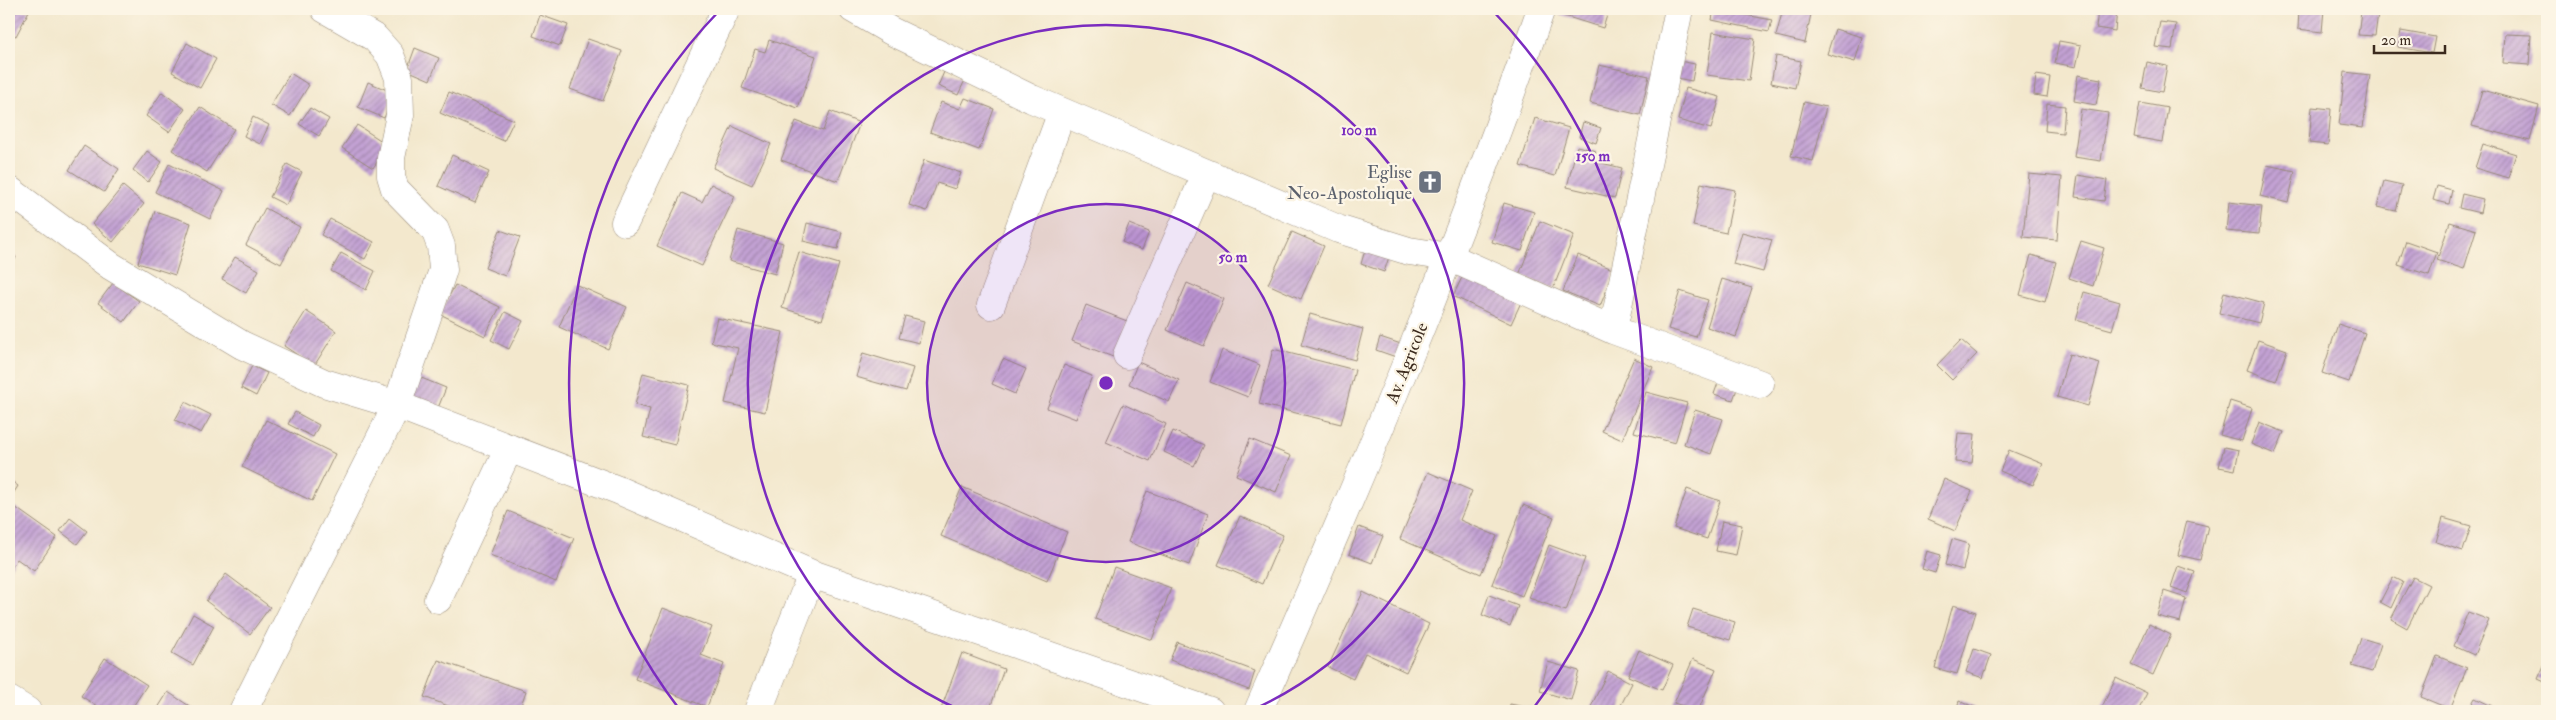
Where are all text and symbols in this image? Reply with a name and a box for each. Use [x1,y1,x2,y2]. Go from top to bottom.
scale bar [2374,22,2445,54]
text: 20 m [2381,31,2411,50]
text: 100 m [1341,121,1377,140]
text: 150 m [1576,147,1610,166]
place label: Eglise Neo-Apostolique [1287,161,1412,205]
church icon: Eglise Neo-Apostolique [1417,169,1443,195]
text: 50 m [1219,248,1248,267]
street label: Av. Agricole [1380,319,1434,408]
centre of rings [1097,374,1115,392]

